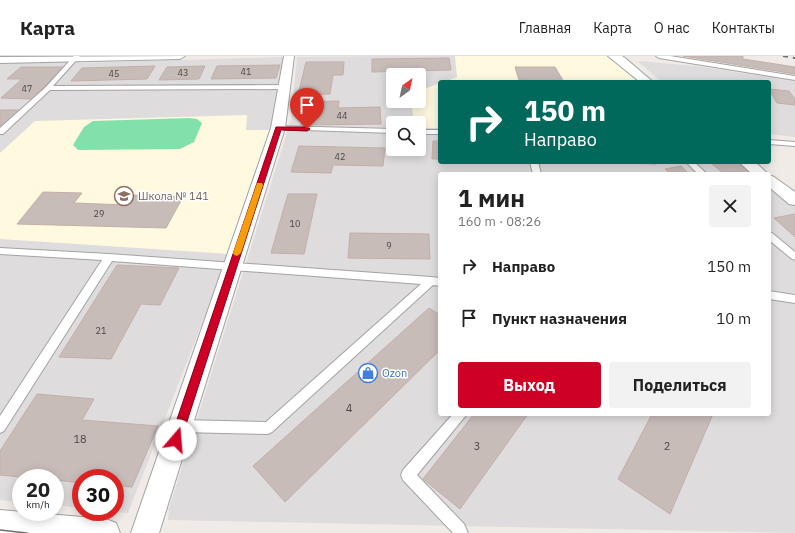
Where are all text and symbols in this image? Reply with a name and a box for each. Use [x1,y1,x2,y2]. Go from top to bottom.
text: Карта [20,16,75,40]
text: Главная [519,19,571,37]
text: Карта [593,19,632,37]
text: О нас [654,19,690,37]
text: Контакты [712,19,775,37]
house number: 41 [241,66,251,77]
house number: 43 [178,67,188,78]
house number: 45 [109,68,119,79]
north arrow [386,68,426,108]
map controls [386,68,426,156]
house number: 47 [22,83,32,94]
pin [290,88,324,129]
text: 150 m [524,92,606,129]
icon: arrive [296,94,318,116]
icon: right [458,96,510,148]
house number: 44 [337,110,347,121]
button: search [386,116,426,156]
text: Направо [524,128,597,151]
house number: 42 [335,151,345,162]
text: 1 мин [458,182,525,214]
school or university icon: Школа № 141 [113,185,135,207]
button: close [709,185,751,227]
place label: Школа № 141 [138,189,209,203]
house number: 29 [94,208,104,219]
text: 160 m · 08:26 [458,213,541,230]
house number: 10 [290,218,300,229]
house number: 9 [386,240,392,251]
icon: right [458,255,480,277]
text: Направо [492,257,555,276]
text: 150 m [707,257,751,276]
icon: arrive [458,307,480,329]
text: Пункт назначения [492,309,627,328]
text: 10 m [716,309,751,328]
house number: 21 [96,325,106,336]
shop icon: Ozon [357,362,379,384]
button: Выход [458,362,601,408]
button: Поделиться [609,362,751,408]
place label: Ozon [382,366,407,380]
house number: 4 [346,401,353,415]
position arrow [155,419,197,461]
house number: 18 [73,432,87,446]
house number: 3 [474,439,480,453]
house number: 2 [664,439,670,453]
speed limit sign: 30 [72,469,124,521]
text: 20 [26,476,50,503]
text: km/h [26,498,50,511]

